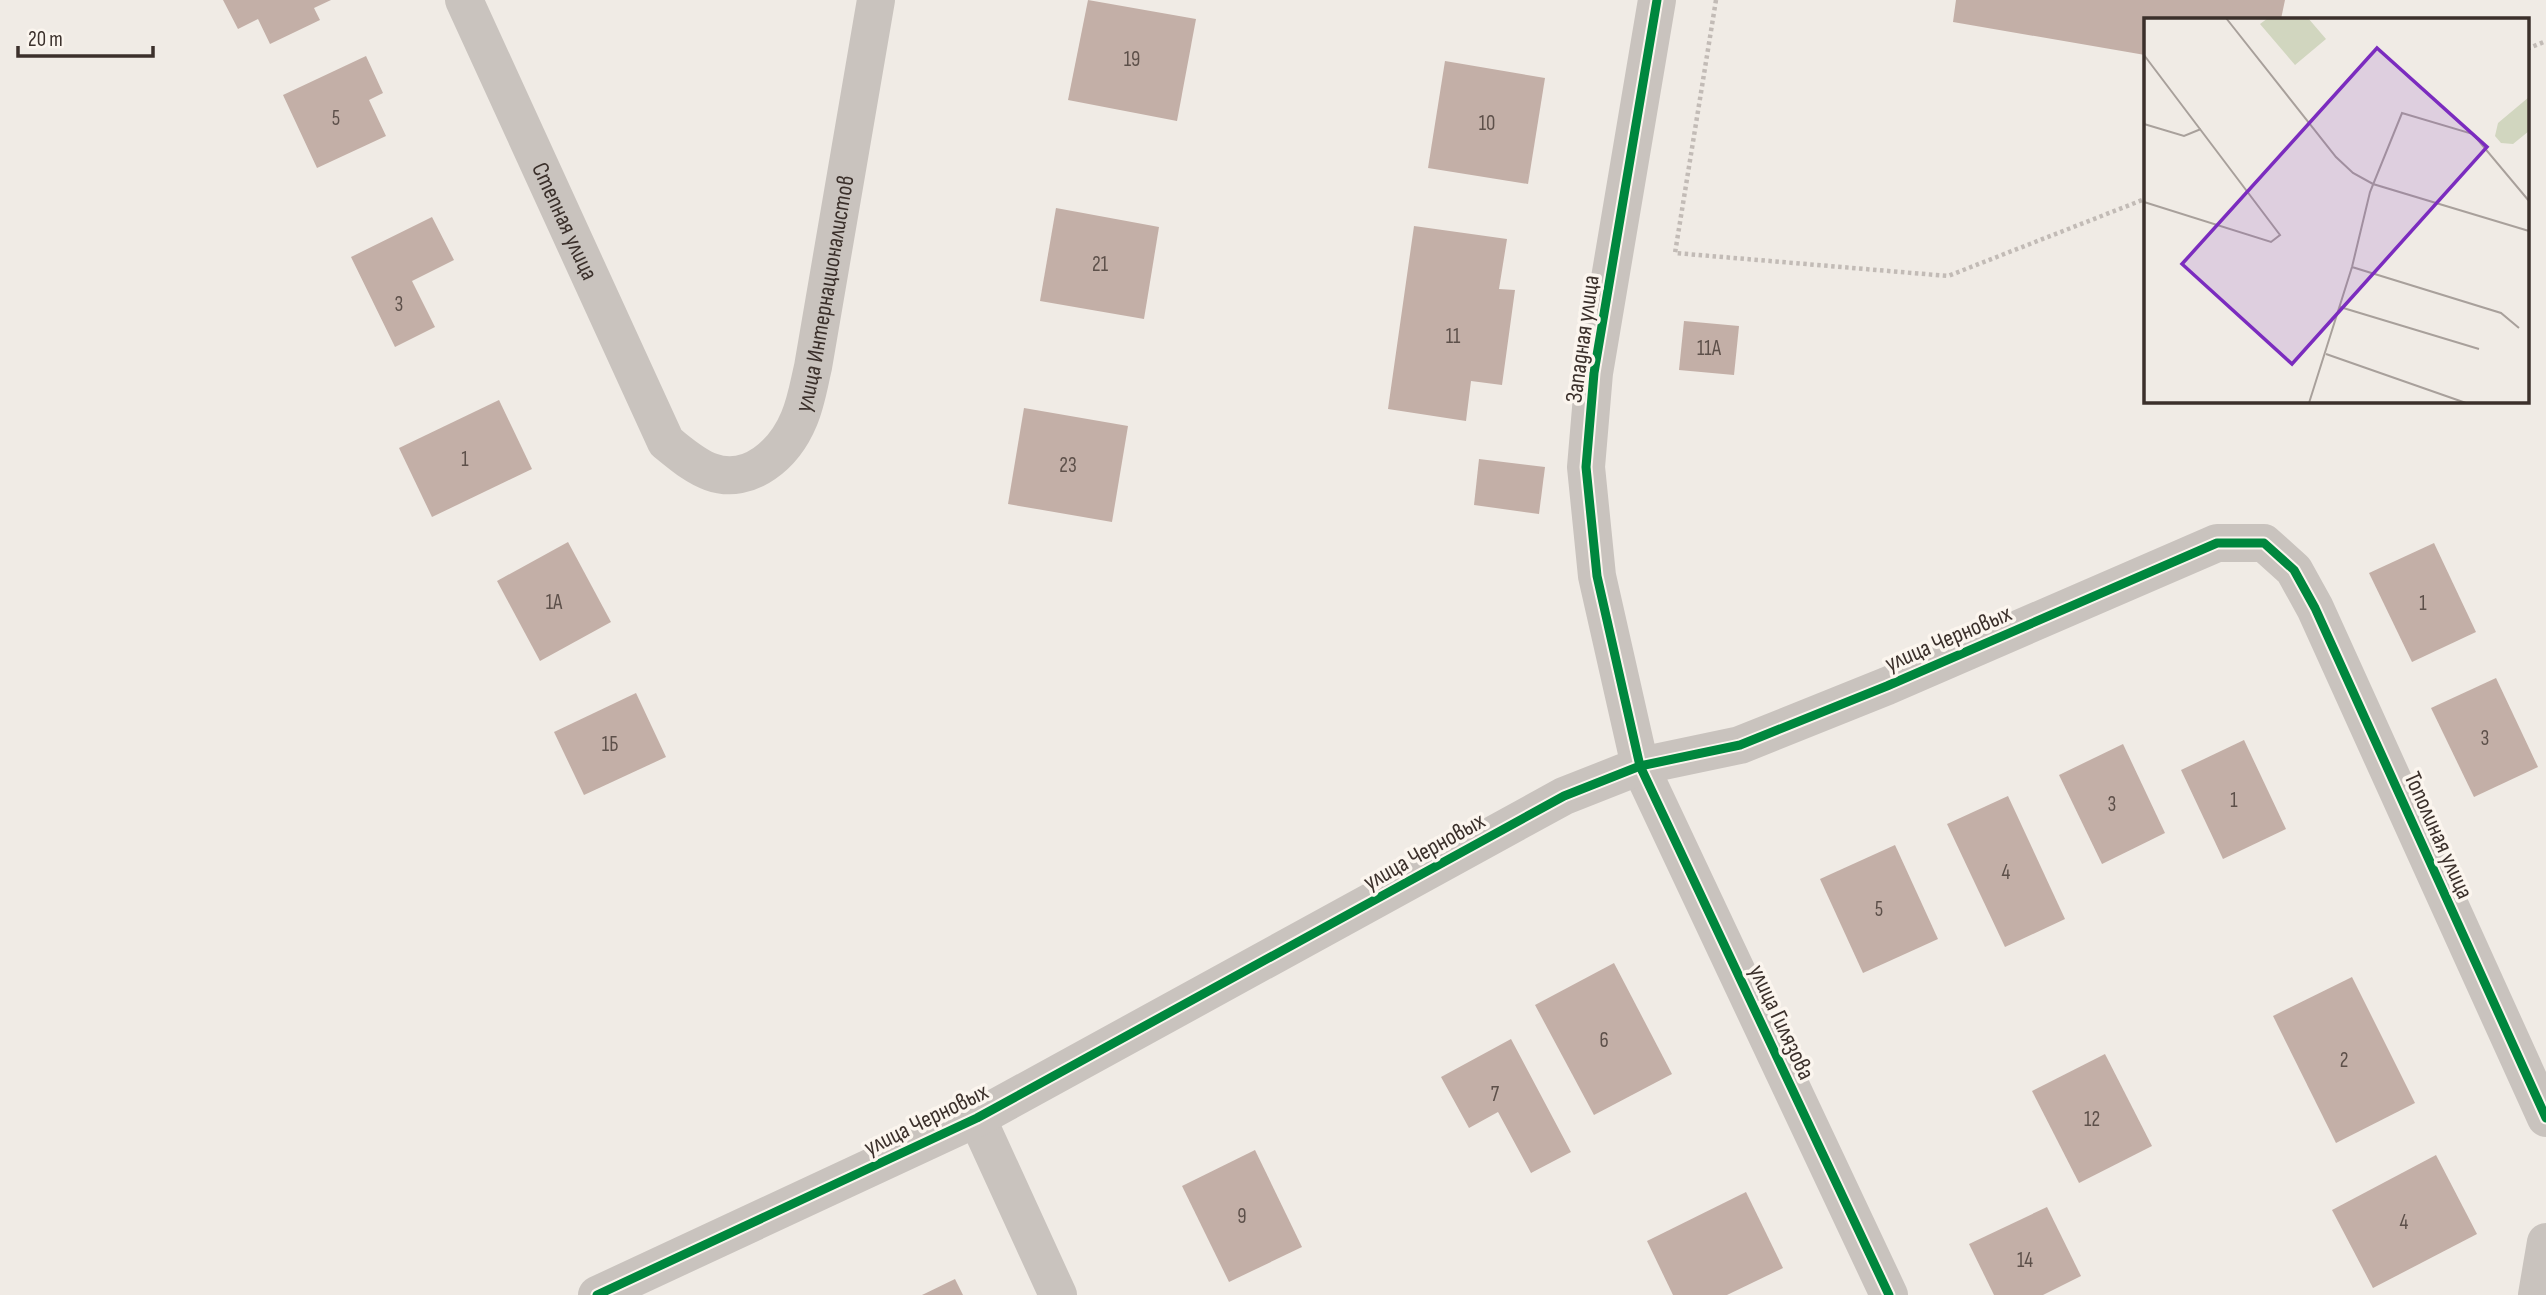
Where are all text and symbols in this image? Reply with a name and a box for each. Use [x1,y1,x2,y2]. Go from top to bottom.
scale bar [18,14,152,58]
inset map [2144,18,2528,402]
text: 20 m [28,27,63,52]
house number: 19 [1124,47,1140,72]
house number: 5 [332,106,340,131]
house number: 10 [1479,111,1495,136]
street label: Степная улица [525,158,604,285]
street label: улица Интернационалистов [789,173,861,416]
house number: 21 [1092,252,1109,277]
street label: Западная улица [1559,273,1606,405]
house number: 3 [395,292,403,317]
house number: 11 [1446,324,1461,349]
house number: 11А [1697,336,1722,361]
house number: 1 [461,447,469,472]
house number: 23 [1059,453,1077,478]
house number: 1А [546,590,563,615]
house number: 1 [2419,591,2427,616]
street label: улица Черновых [1881,599,2016,678]
house number: 3 [2481,726,2489,751]
house number: 1Б [602,732,618,757]
street label: Тополиная улица [2398,767,2479,903]
house number: 1 [2230,788,2238,813]
house number: 3 [2108,792,2116,817]
street label: улица Черновых [1358,806,1490,897]
house number: 4 [2002,860,2011,885]
house number: 5 [1875,897,1883,922]
street label: улица Гилязова [1742,960,1821,1084]
house number: 6 [1599,1028,1609,1053]
house number: 2 [2340,1048,2348,1073]
street label: улица Черновых [859,1077,993,1162]
house number: 7 [1491,1082,1500,1107]
house number: 12 [2084,1107,2100,1132]
house number: 9 [1237,1204,1247,1229]
house number: 4 [2400,1210,2409,1235]
house number: 14 [2017,1248,2033,1273]

